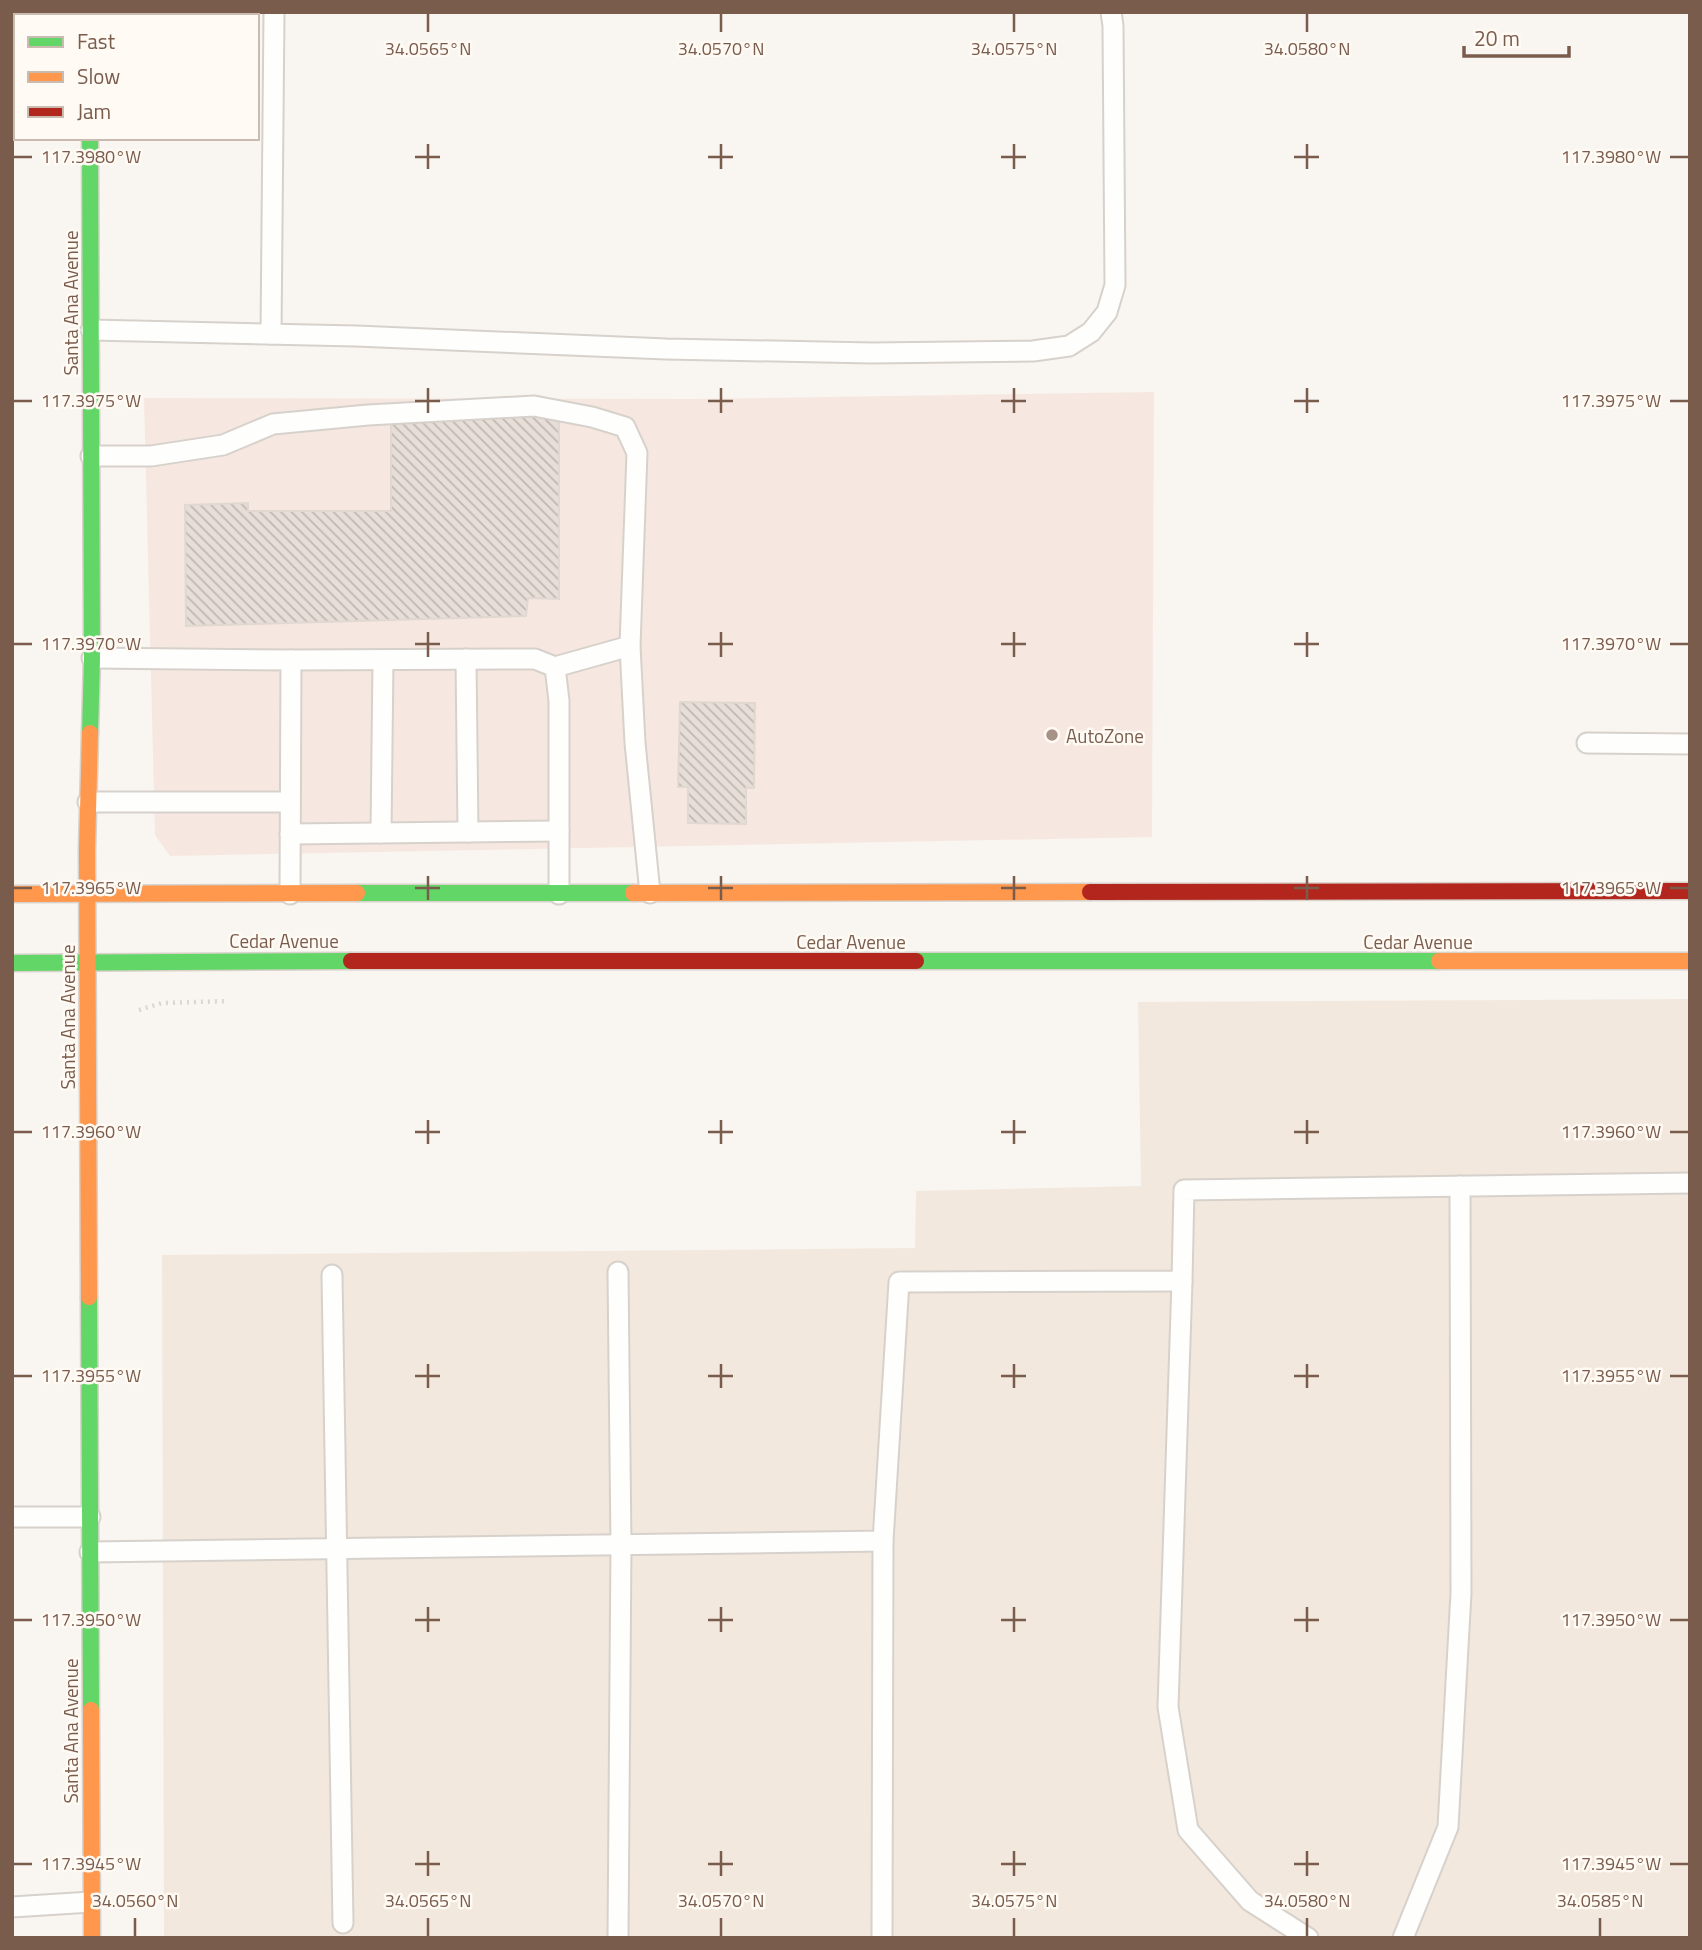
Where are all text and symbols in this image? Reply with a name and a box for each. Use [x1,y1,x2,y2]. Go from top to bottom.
legend [14,14,259,140]
scale bar [1464,14,1569,58]
text: 20 m [1474,22,1520,54]
text: Fast [77,25,116,57]
text: 34.0565°N [385,35,471,62]
text: 34.0570°N [678,35,764,62]
text: 34.0575°N [971,35,1057,62]
text: 34.0580°N [1264,35,1350,62]
text: Slow [77,60,120,92]
text: Jam [77,95,111,127]
text: 117.3980°W [41,143,141,170]
text: 117.3980°W [1561,143,1661,170]
street label: Santa Ana Avenue [56,231,85,376]
text: 117.3975°W [41,387,141,414]
text: 117.3975°W [1561,387,1661,414]
text: 117.3970°W [41,630,141,657]
text: 117.3970°W [1561,630,1661,657]
place label: AutoZone [1066,721,1144,750]
marker: AutoZone [1044,727,1060,743]
text: 117.3965°W [41,874,141,901]
text: 117.3965°W [1561,874,1661,901]
street label: Cedar Avenue [229,926,339,955]
street label: Cedar Avenue [796,927,906,956]
street label: Cedar Avenue [1363,927,1473,956]
street label: Santa Ana Avenue [53,945,82,1090]
text: 117.3960°W [41,1118,141,1145]
text: 117.3960°W [1561,1118,1661,1145]
text: 117.3955°W [41,1362,141,1389]
text: 117.3955°W [1561,1362,1661,1389]
text: 117.3950°W [41,1606,141,1633]
text: 117.3950°W [1561,1606,1661,1633]
street label: Santa Ana Avenue [56,1659,85,1804]
text: 117.3945°W [41,1850,141,1877]
text: 117.3945°W [1561,1850,1661,1877]
text: 34.0560°N [92,1887,178,1914]
text: 34.0565°N [385,1887,471,1914]
text: 34.0570°N [678,1887,764,1914]
text: 34.0575°N [971,1887,1057,1914]
text: 34.0580°N [1264,1887,1350,1914]
text: 34.0585°N [1557,1887,1643,1914]

